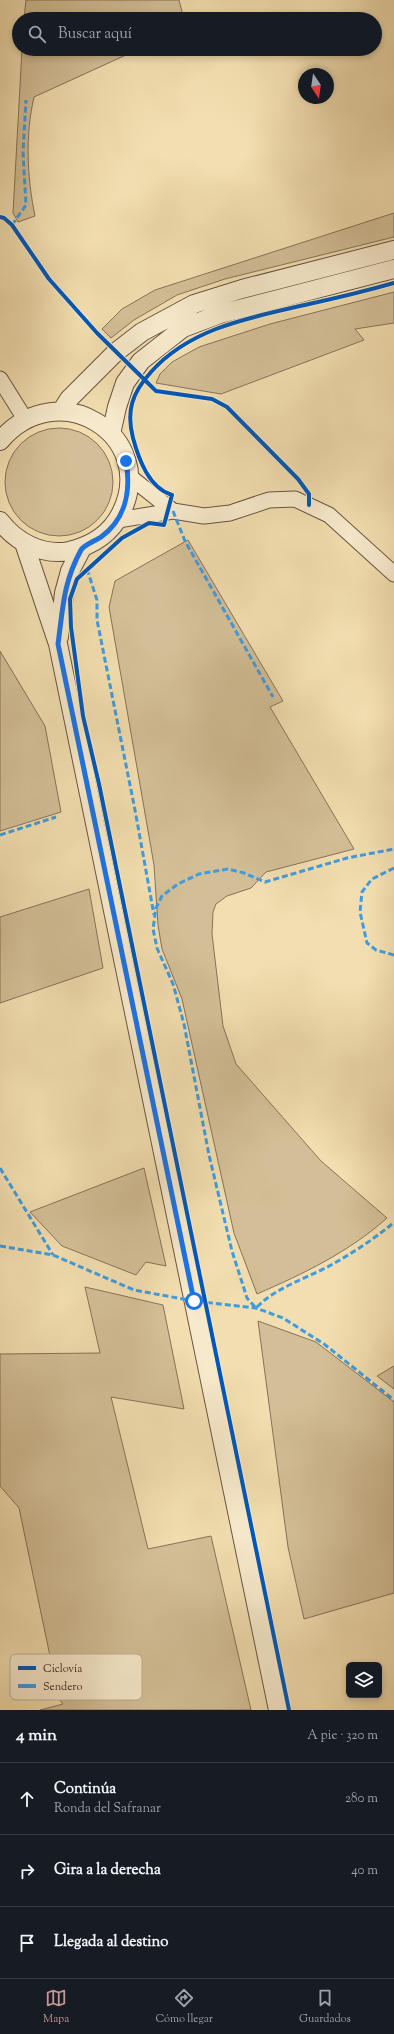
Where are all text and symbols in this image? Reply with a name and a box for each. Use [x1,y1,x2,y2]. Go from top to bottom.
search box [12,12,382,56]
icon: search [26,23,48,45]
text: Buscar aquí [58,24,132,45]
north arrow [298,68,334,104]
route end [117,452,135,470]
route start [185,1292,203,1310]
legend [10,1654,142,1700]
text: Ciclovía [43,1661,82,1677]
map controls [346,1662,382,1698]
button: layers [346,1662,382,1698]
text: Sendero [43,1679,82,1695]
text: 4 min [16,1724,57,1748]
text: A pie · 320 m [307,1727,378,1745]
text: Continúa [54,1779,116,1800]
icon: ahead [16,1788,38,1810]
text: 280 m [345,1790,378,1808]
text: Ronda del Safranar [54,1800,161,1818]
icon: right [16,1860,38,1882]
text: Gira a la derecha [54,1860,161,1881]
text: 40 m [351,1862,378,1880]
icon: arrive [16,1932,38,1954]
text: Llegada al destino [54,1932,169,1953]
tab: Mapa [43,1987,69,2027]
tab: Cómo llegar [155,1987,213,2027]
tab: Guardados [299,1987,351,2027]

